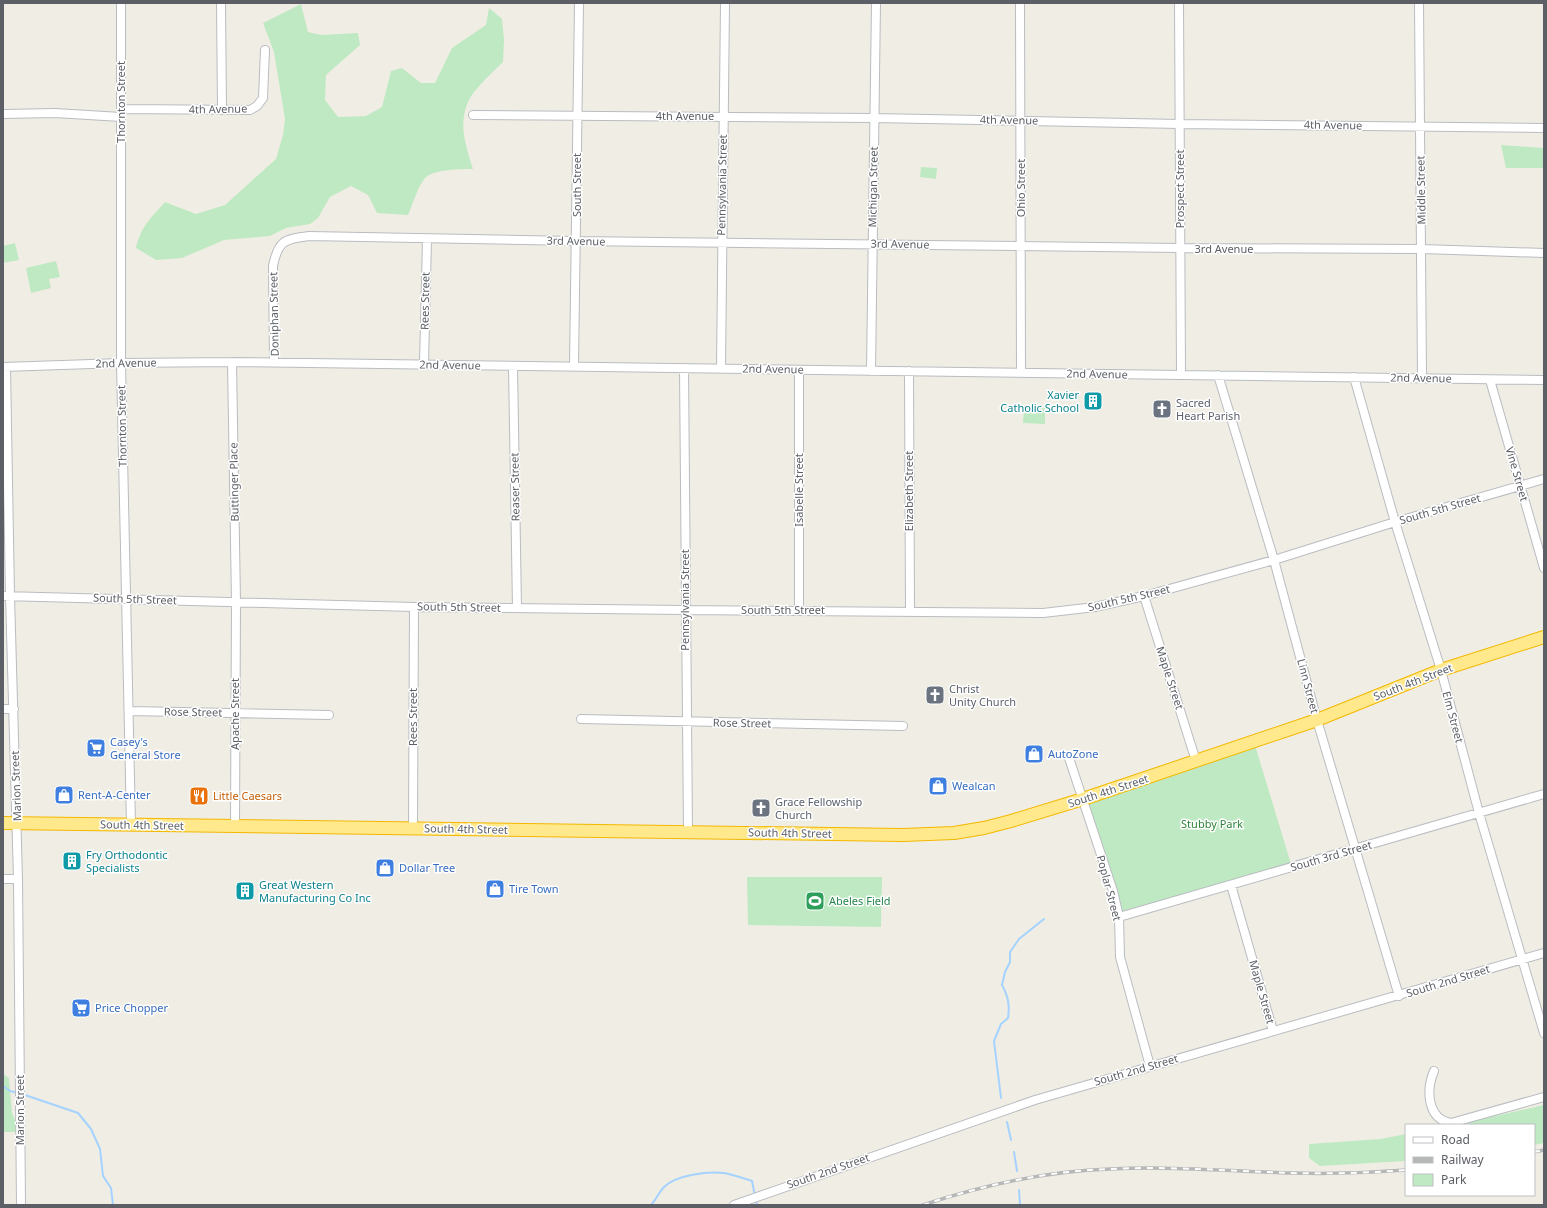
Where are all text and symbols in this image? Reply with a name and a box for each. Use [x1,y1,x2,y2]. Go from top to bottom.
street label: Thornton Street [113,61,128,143]
street label: 4th Avenue [189,100,247,117]
street label: 4th Avenue [656,108,714,123]
street label: 4th Avenue [980,111,1038,128]
street label: 4th Avenue [1304,116,1362,133]
street label: Pennsylvania Street [713,134,730,236]
street label: Michigan Street [864,146,881,228]
street label: Prospect Street [1172,150,1187,228]
street label: South Street [569,153,584,217]
street label: Middle Street [1412,155,1429,225]
street label: Ohio Street [1013,159,1028,217]
street label: 3rd Avenue [546,232,606,249]
street label: 3rd Avenue [870,235,930,252]
street label: 3rd Avenue [1195,241,1253,256]
street label: Doniphan Street [265,272,282,356]
street label: Rees Street [416,272,433,330]
street label: 2nd Avenue [95,354,157,371]
street label: 2nd Avenue [419,356,481,373]
street label: 2nd Avenue [742,360,804,377]
street label: 2nd Avenue [1066,365,1128,382]
street label: 2nd Avenue [1390,369,1452,386]
street label: Thornton Street [113,385,130,467]
place label: Xavier Catholic School [1000,387,1079,415]
building icon: Xavier Catholic School [1082,390,1104,412]
place label: Sacred Heart Parish [1176,395,1240,423]
church icon: Sacred Heart Parish [1151,398,1173,420]
street label: Buttinger Place [225,442,242,522]
street label: Vine Street [1503,445,1532,503]
street label: Elizabeth Street [901,451,916,531]
street label: Reaser Street [506,452,523,522]
street label: Isabelle Street [791,453,806,527]
street label: South 5th Street [1398,490,1482,527]
street label: Pennsylvania Street [677,549,692,651]
street label: South 5th Street [1086,581,1171,614]
street label: South 5th Street [93,590,177,607]
street label: South 5th Street [417,598,501,615]
street label: South 5th Street [741,602,825,617]
street label: Maple Street [1153,644,1188,711]
street label: Linn Street [1294,657,1323,715]
street label: South 4th Street [1371,660,1455,704]
street label: Apache Street [227,678,242,750]
place label: Christ Unity Church [949,681,1016,709]
church icon: Christ Unity Church [924,684,946,706]
street label: Rees Street [405,688,420,746]
street label: Elm Street [1439,689,1468,744]
street label: Rose Street [164,703,222,720]
street label: Rose Street [713,714,771,731]
place label: Casey's General Store [110,734,181,762]
supermarket icon: Casey's General Store [85,737,107,759]
shop icon: AutoZone [1023,743,1045,765]
place label: AutoZone [1048,746,1098,761]
street label: Marion Street [7,750,24,822]
street label: South 4th Street [1066,770,1150,811]
shop icon: Wealcan [927,775,949,797]
place label: Wealcan [952,778,995,793]
shop icon: Rent-A-Center [53,784,75,806]
restaurant icon: Little Caesars [188,785,210,807]
place label: Rent-A-Center [78,787,151,802]
place label: Little Caesars [213,788,282,803]
place label: Grace Fellowship Church [775,794,862,822]
church icon: Grace Fellowship Church [750,797,772,819]
street label: South 4th Street [100,816,184,833]
park label: Stubby Park [1181,816,1243,831]
street label: South 4th Street [424,820,508,837]
street label: South 4th Street [748,824,832,841]
street label: South 3rd Street [1288,837,1373,874]
place label: Fry Orthodontic Specialists [86,847,168,875]
building icon: Fry Orthodontic Specialists [61,850,83,872]
street label: Poplar Street [1094,853,1125,922]
shop icon: Dollar Tree [374,857,396,879]
place label: Dollar Tree [399,860,455,875]
place label: Great Western Manufacturing Co Inc [259,877,371,905]
shop icon: Tire Town [484,878,506,900]
building icon: Great Western Manufacturing Co Inc [234,880,256,902]
place label: Tire Town [509,881,559,896]
sports icon: Abeles Field [804,890,826,912]
place label: Abeles Field [829,893,891,908]
street label: Maple Street [1246,958,1279,1025]
street label: South 2nd Street [1404,961,1491,1000]
supermarket icon: Price Chopper [70,997,92,1019]
place label: Price Chopper [95,1000,169,1015]
street label: South 2nd Street [1092,1050,1180,1089]
street label: Marion Street [12,1075,27,1145]
legend [1405,1124,1535,1196]
text: Road [1441,1131,1470,1148]
street label: South 2nd Street [784,1149,871,1192]
text: Railway [1441,1151,1485,1168]
text: Park [1441,1171,1467,1188]

